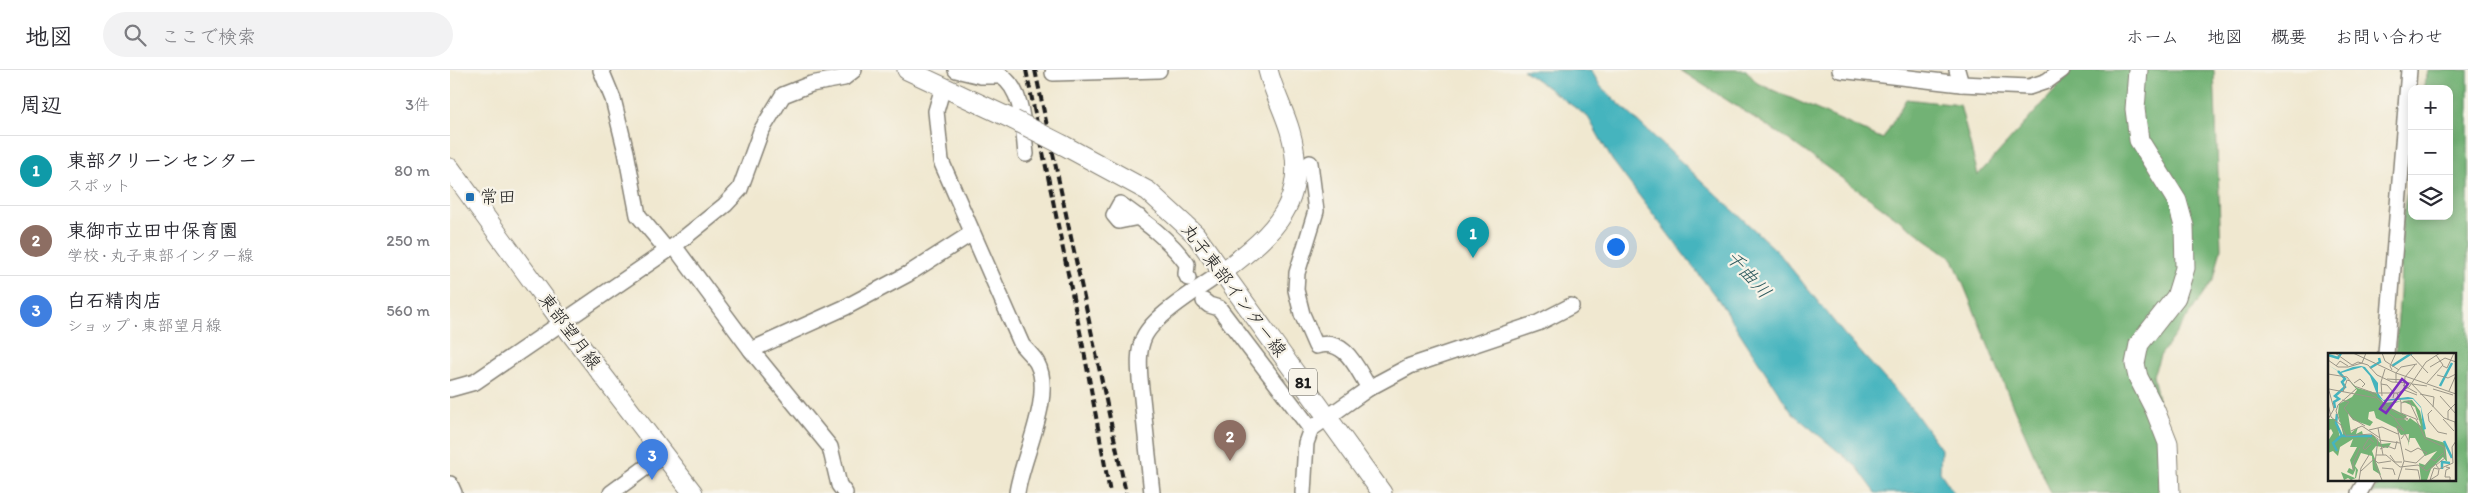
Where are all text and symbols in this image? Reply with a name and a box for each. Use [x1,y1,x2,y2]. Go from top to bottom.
search box [103,12,453,57]
icon: search [121,21,149,49]
text: 地図 [25,22,73,51]
text: ここで検索 [161,25,256,48]
text: ホーム [2126,26,2179,48]
text: 地図 [2207,26,2243,48]
text: 概要 [2271,26,2307,48]
text: お問い合わせ [2335,26,2443,48]
map controls [2408,85,2453,220]
button: + [2408,85,2453,130]
text: 周辺 [20,92,62,117]
text: 3件 [405,95,430,114]
button: − [2408,130,2453,175]
text: 東部クリーンセンター [67,149,257,172]
text: 1 [32,161,40,180]
text: 80 m [394,161,430,180]
button: layers [2408,175,2453,220]
text: スポット [67,176,131,195]
place label: 常田 [480,186,516,208]
marker: 常田 [464,191,476,203]
pin: 1 [1457,217,1489,258]
text: 東御市立田中保育園 [67,219,238,242]
street label: 丸子東部インター線 [1177,219,1291,361]
text: 2 [32,231,40,250]
text: 250 m [386,231,430,250]
your location [1603,234,1629,260]
water label: 千曲川 [1721,245,1776,303]
text: 学校 · 丸子東部インター線 [67,246,253,265]
street label: 東部望月線 [534,288,606,374]
text: 白石精肉店 [67,289,162,312]
text: 3 [32,301,40,320]
text: 560 m [386,301,430,320]
text: ショップ · 東部望月線 [67,316,221,335]
inset map [2328,353,2456,480]
road number: 81 [1289,368,1317,396]
pin: 2 [1214,420,1246,461]
pin: 3 [636,439,668,480]

